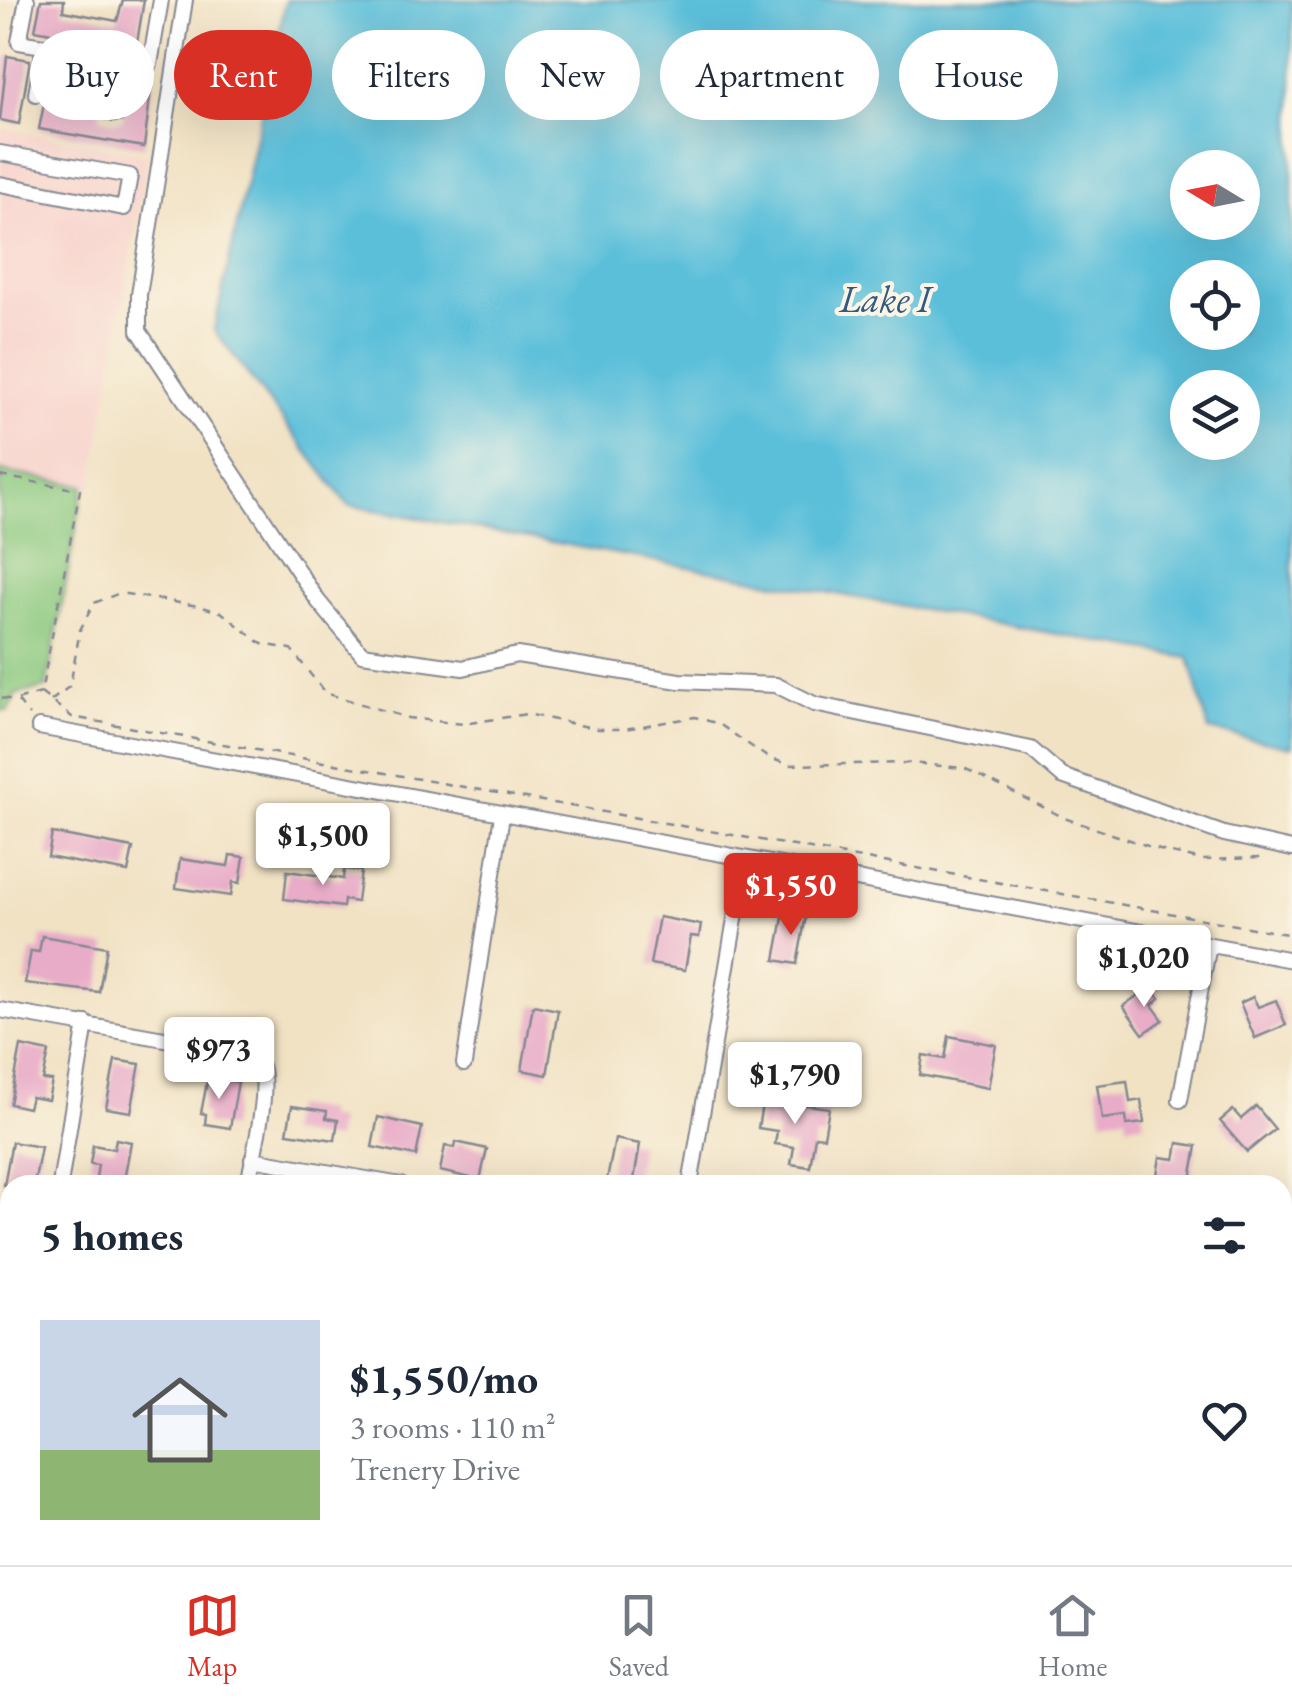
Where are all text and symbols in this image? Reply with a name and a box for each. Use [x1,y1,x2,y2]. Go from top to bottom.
chip: Buy [30,30,154,120]
chip: Rent [174,30,312,120]
chip: Filters [332,30,485,120]
chip: New [505,30,640,120]
chip: Apartment [660,30,879,120]
chip: House [899,30,1058,120]
north arrow [1170,150,1260,240]
map controls [1170,150,1260,460]
button: locate [1170,260,1260,350]
water label: Lake I [838,274,935,323]
button: layers [1170,370,1260,460]
pin: $1,500 [242,803,404,888]
text: $1,500 [278,814,368,856]
pin: $1,550 [710,853,872,938]
text: $1,550 [746,864,836,906]
pin: $1,020 [1063,925,1225,1010]
text: $1,020 [1099,936,1189,978]
pin: $973 [160,1017,278,1102]
text: $973 [186,1028,252,1070]
pin: $1,790 [714,1042,876,1127]
text: $1,790 [750,1053,840,1095]
text: 5 homes [40,1208,183,1263]
icon: filters [1197,1208,1252,1263]
text: $1,550/mo [350,1351,538,1406]
icon: home [120,1360,240,1480]
icon: heart [1197,1393,1252,1448]
text: 3 rooms · 110 m² [350,1406,556,1448]
text: Trenery Drive [350,1448,520,1490]
tab: Map [185,1588,240,1684]
tab: Saved [609,1588,669,1684]
tab: Home [1038,1588,1107,1684]

